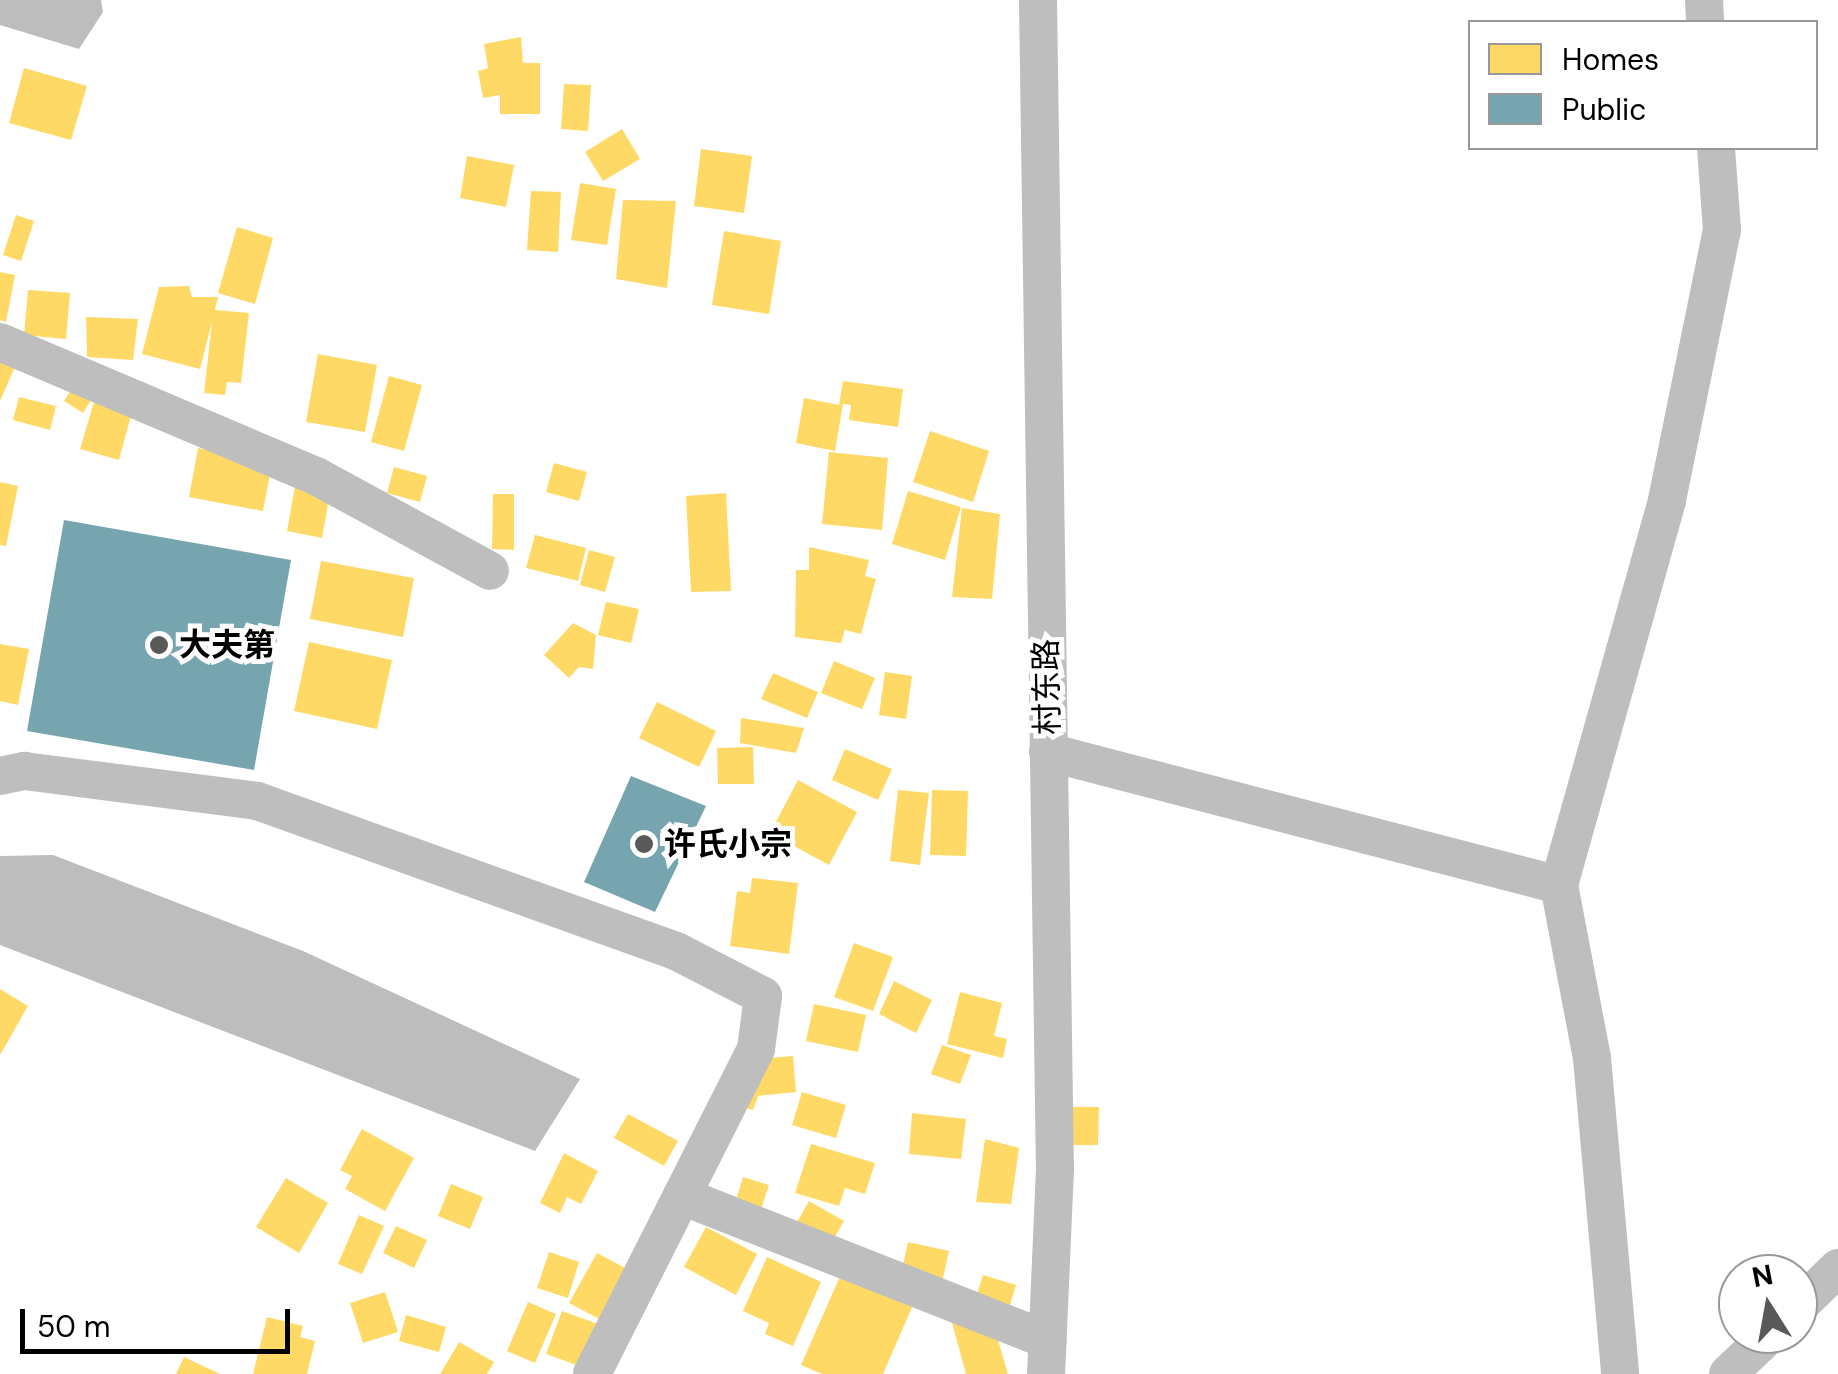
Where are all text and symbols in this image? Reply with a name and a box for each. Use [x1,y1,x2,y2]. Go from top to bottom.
legend [1468,20,1818,150]
text: Homes [1562,40,1659,79]
text: Public [1562,90,1646,129]
place label: 大夫第 [179,626,275,664]
marker: 大夫第 [148,634,170,656]
street label: 村东路 [1027,639,1067,735]
place label: 许氏小宗 [664,825,792,863]
marker: 许氏小宗 [633,833,655,855]
north arrow [1718,1254,1818,1354]
text: N [1749,1256,1776,1296]
scale bar [25,1289,295,1351]
text: 50 m [37,1307,111,1346]

